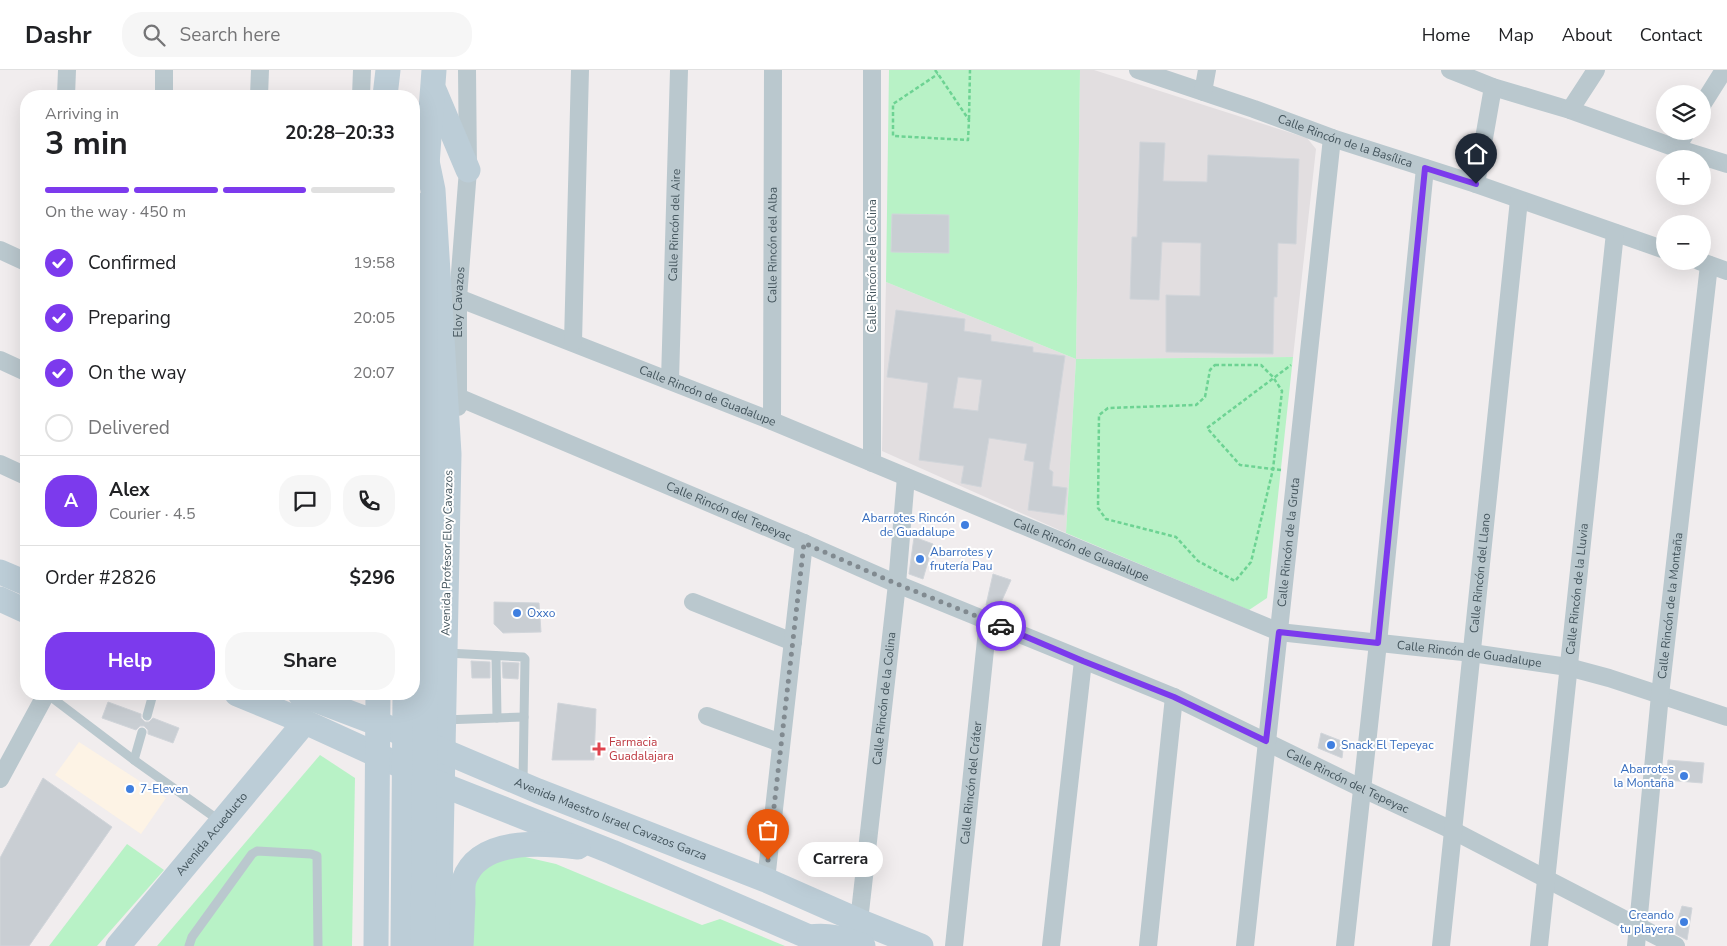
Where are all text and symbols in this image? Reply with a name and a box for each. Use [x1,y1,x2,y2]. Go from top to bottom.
search box [122,12,472,57]
text: Dashr [25,19,92,51]
icon: search [140,21,168,49]
text: Search here [180,22,280,48]
text: Home [1422,23,1470,47]
text: Map [1498,23,1534,47]
text: About [1562,23,1612,47]
text: Contact [1640,23,1702,47]
map controls [1656,85,1711,270]
button: layers [1656,85,1711,140]
text: Arriving in [45,103,119,125]
street label: Calle Rincón de la Basílica [1275,111,1415,171]
text: 20:28–20:33 [285,120,395,146]
text: 3 min [45,122,128,165]
pin [1455,133,1497,184]
icon: home [1462,140,1490,168]
button: + [1656,150,1711,205]
street label: Calle Rincón del Aire [665,168,684,282]
street label: Calle Rincón del Alba [764,187,781,303]
street label: Calle Rincón de la Colina [864,199,880,333]
text: On the way · 450 m [45,201,186,223]
button: − [1656,215,1711,270]
icon: check [45,249,73,277]
text: Confirmed [88,250,176,276]
text: 19:58 [353,252,395,274]
street label: Eloy Cavazos [450,266,468,337]
icon: check [45,304,73,332]
text: Preparing [88,305,171,331]
text: 20:05 [353,307,395,329]
icon: check [45,359,73,387]
text: On the way [88,360,186,386]
text: 20:07 [353,362,395,384]
street label: Calle Rincón de Guadalupe [637,362,779,430]
text: Delivered [88,415,170,441]
street label: Avenida Profesor Eloy Cavazos [438,470,456,636]
button: chat [279,475,331,527]
button: phone [343,475,395,527]
text: Alex [109,477,150,503]
street label: Calle Rincón de la Gruta [1274,477,1303,608]
street label: Calle Rincón del Tepeyac [664,478,794,545]
text: A [64,488,78,514]
text: Courier · 4.5 [109,503,195,525]
place label: Abarrotes Rincón de Guadalupe [862,510,955,540]
street label: Calle Rincón del Llano [1466,512,1494,634]
street label: Calle Rincón de Guadalupe [1011,514,1151,585]
marker: Abarrotes Rincón de Guadalupe [959,519,971,531]
street label: Calle Rincón de la Lluvia [1562,522,1592,656]
street label: Calle Rincón de la Montaña [1654,531,1686,680]
place label: Abarrotes y frutería Pau [930,544,994,574]
marker: Abarrotes y frutería Pau [914,553,926,565]
text: Order #2826 [45,565,156,591]
text: $296 [349,565,395,591]
courier [976,601,1026,651]
place label: Oxxo [527,605,556,621]
marker: Oxxo [511,607,523,619]
icon: car [987,612,1015,640]
street label: Calle Rincón de la Colina [869,631,900,766]
button: Help [45,632,215,690]
button: Share [225,632,395,690]
street label: Calle Rincón de Guadalupe [1396,637,1543,671]
street label: Calle Rincón del Cráter [957,720,986,845]
place label: Farmacia Guadalajara [609,734,674,764]
place label: Snack El Tepeyac [1341,737,1434,753]
marker: Snack El Tepeyac [1325,739,1337,751]
marker: Farmacia Guadalajara [593,743,605,755]
street label: Calle Rincón del Tepeyac [1283,745,1412,817]
place label: Abarrotes la Montaña [1614,761,1674,791]
marker: Abarrotes la Montaña [1678,770,1690,782]
street label: Avenida Maestro Israel Cavazos Garza [512,774,709,864]
place label: 7-Eleven [140,781,188,797]
marker: 7-Eleven [124,783,136,795]
street label: Avenida Acueducto [172,788,251,879]
pin [747,809,789,860]
icon: bag [754,816,782,844]
callout: Carrera [798,842,883,878]
text: Carrera [813,848,868,870]
place label: Creando tu playera [1620,907,1674,937]
marker: Creando tu playera [1678,916,1690,928]

